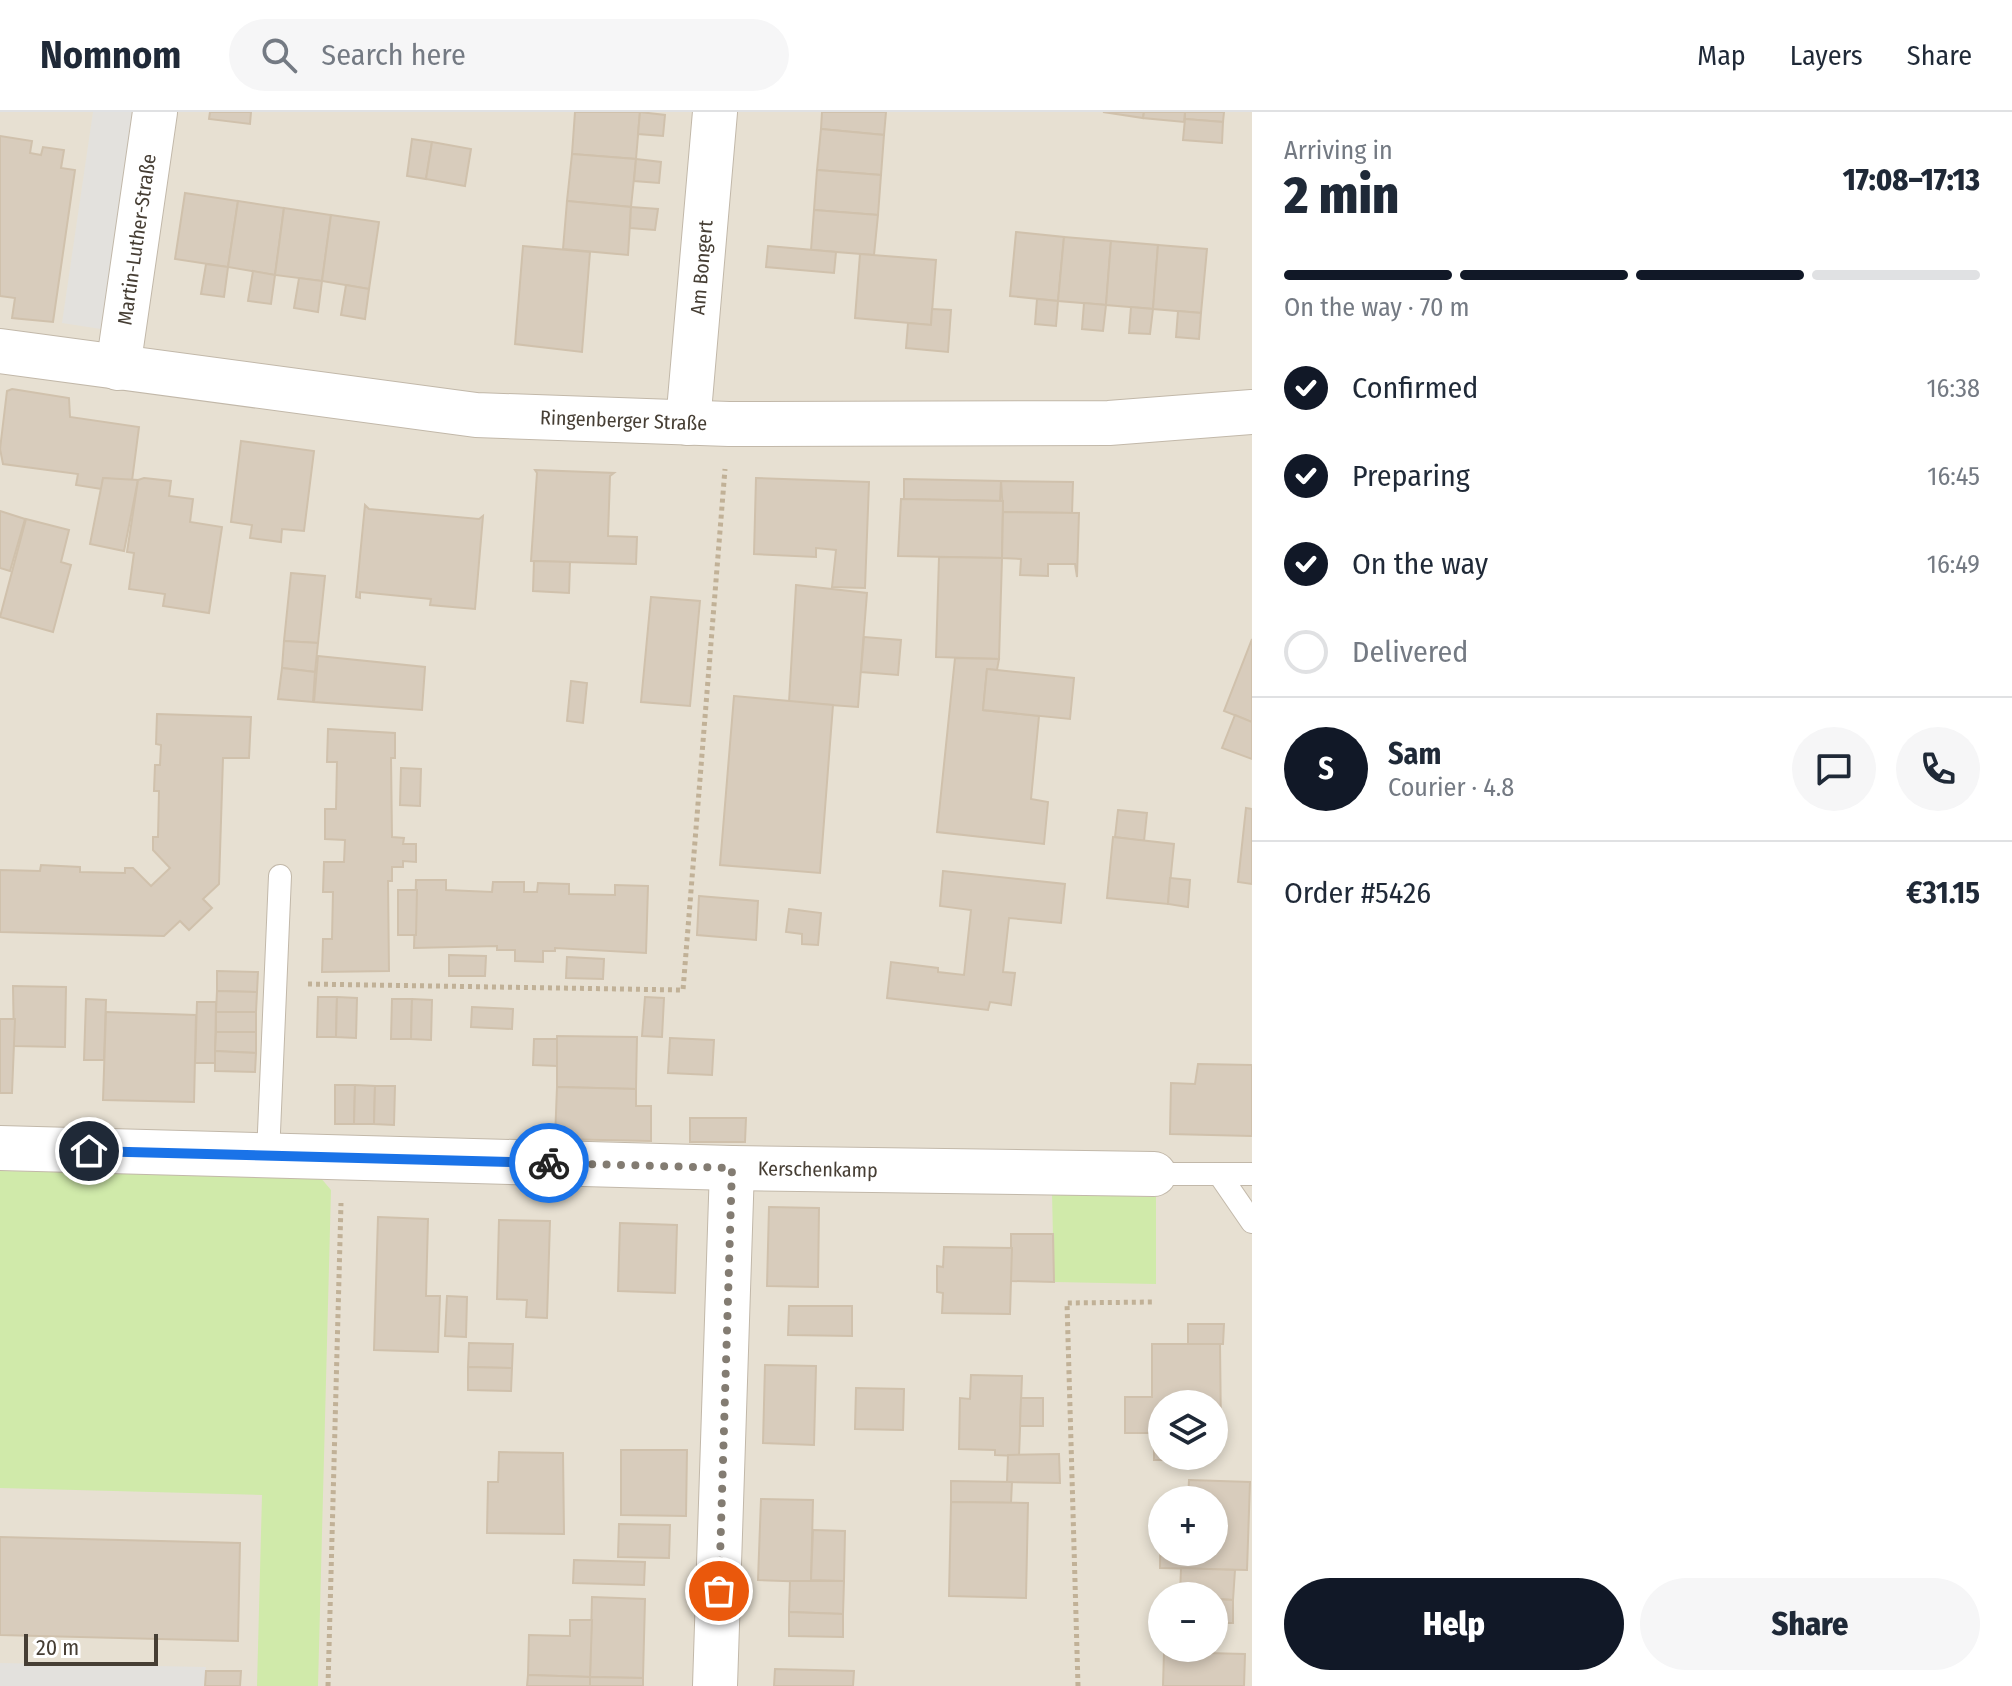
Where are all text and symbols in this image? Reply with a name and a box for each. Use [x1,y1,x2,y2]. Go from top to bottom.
search box [229,19,789,91]
text: Nomnom [40,32,181,78]
icon: search [257,33,301,77]
text: Search here [321,37,466,73]
text: Map [1697,39,1746,72]
text: Layers [1790,39,1863,72]
text: Share [1907,39,1972,72]
text: Arriving in [1284,135,1393,166]
street label: Martin-Luther-Straße [112,152,161,327]
text: 17:08–17:13 [1843,162,1980,198]
text: 2 min [1284,164,1399,227]
street label: Am Bongert [685,219,718,316]
text: On the way · 70 m [1284,292,1470,323]
icon: check [1284,366,1328,410]
text: Confirmed [1352,370,1478,406]
text: 16:38 [1926,373,1980,404]
street label: Ringenberger Straße [540,405,708,435]
icon: check [1284,454,1328,498]
text: Preparing [1352,458,1470,494]
text: 16:45 [1927,461,1980,492]
icon: check [1284,542,1328,586]
text: On the way [1352,546,1488,582]
text: 16:49 [1927,549,1980,580]
text: Delivered [1352,634,1468,670]
button: chat [1792,727,1876,811]
button: phone [1896,727,1980,811]
text: Sam [1388,736,1441,772]
text: S [1318,751,1334,787]
text: Courier · 4.8 [1388,772,1514,803]
text: Order #5426 [1284,875,1431,911]
text: €31.15 [1906,875,1980,911]
pin [55,1117,123,1185]
courier [509,1123,589,1203]
icon: home [67,1129,111,1173]
icon: bike [527,1141,571,1185]
street label: Kerschenkamp [758,1156,878,1182]
map controls [1148,1390,1228,1662]
button: layers [1148,1390,1228,1470]
button: + [1148,1486,1228,1566]
pin [685,1557,753,1625]
icon: bag [697,1569,741,1613]
button: Help [1284,1578,1624,1670]
button: Share [1640,1578,1980,1670]
button: − [1148,1582,1228,1662]
scale bar [24,1630,158,1666]
text: 20 m [36,1634,79,1661]

